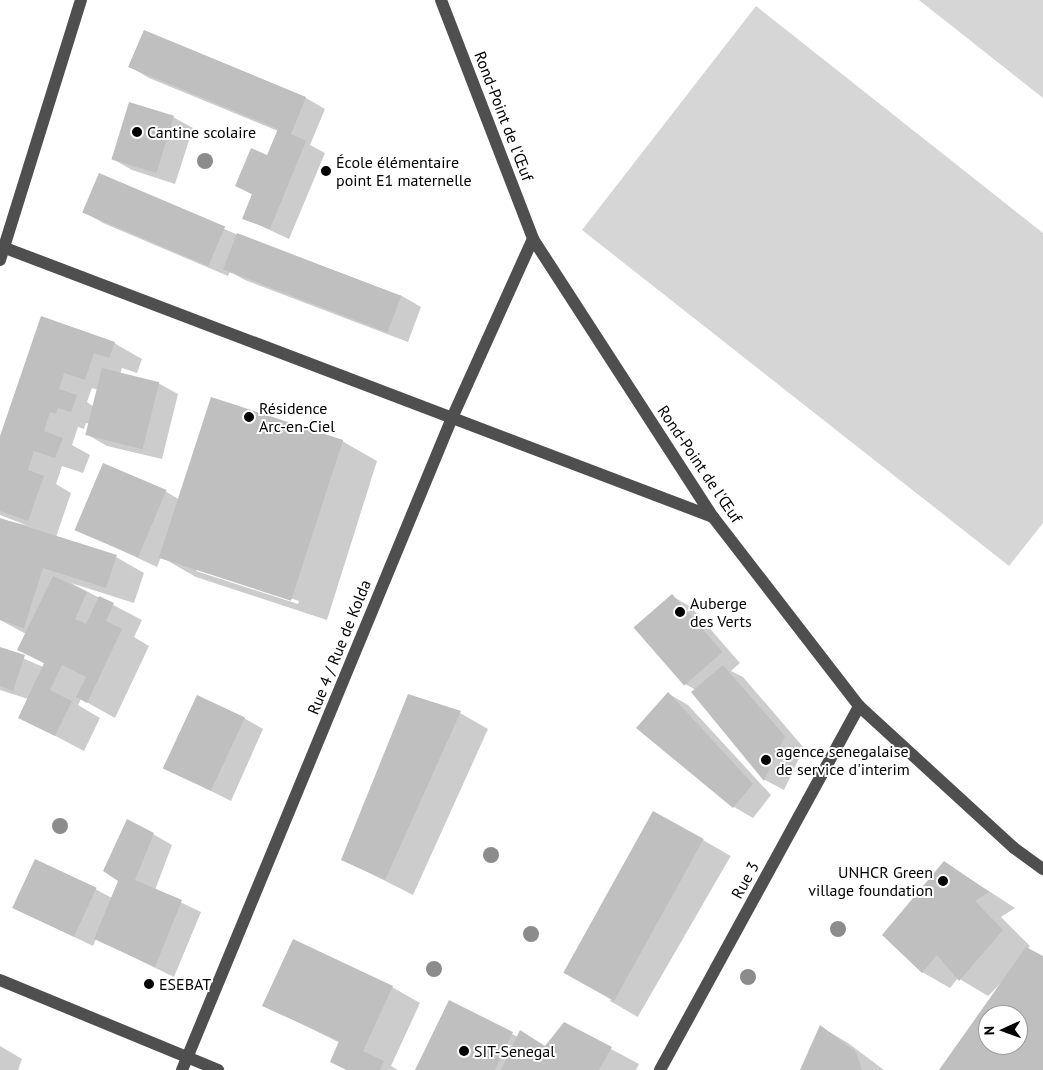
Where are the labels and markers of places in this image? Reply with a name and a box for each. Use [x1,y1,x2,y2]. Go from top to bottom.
place label: Cantine scolaire [147,122,256,142]
marker: Cantine scolaire [131,126,143,138]
place label: École élémentaire point E1 maternelle [336,152,472,190]
marker: École élémentaire point E1 maternelle [320,165,332,177]
place label: Résidence Arc-en-Ciel [259,398,335,436]
marker: Résidence Arc-en-Ciel [243,411,255,423]
place label: Auberge des Verts [690,593,752,631]
marker: Auberge des Verts [674,606,686,618]
place label: agence senegalaise de service d'interim [776,741,910,779]
marker: agence senegalaise de service d'interim [760,754,772,766]
place label: UNHCR Green village foundation [808,862,933,900]
marker: UNHCR Green village foundation [937,875,949,887]
place label: ESEBAT [159,974,211,994]
marker: ESEBAT [143,978,155,990]
place label: SIT-Senegal [474,1041,555,1061]
marker: SIT-Senegal [458,1045,470,1057]

